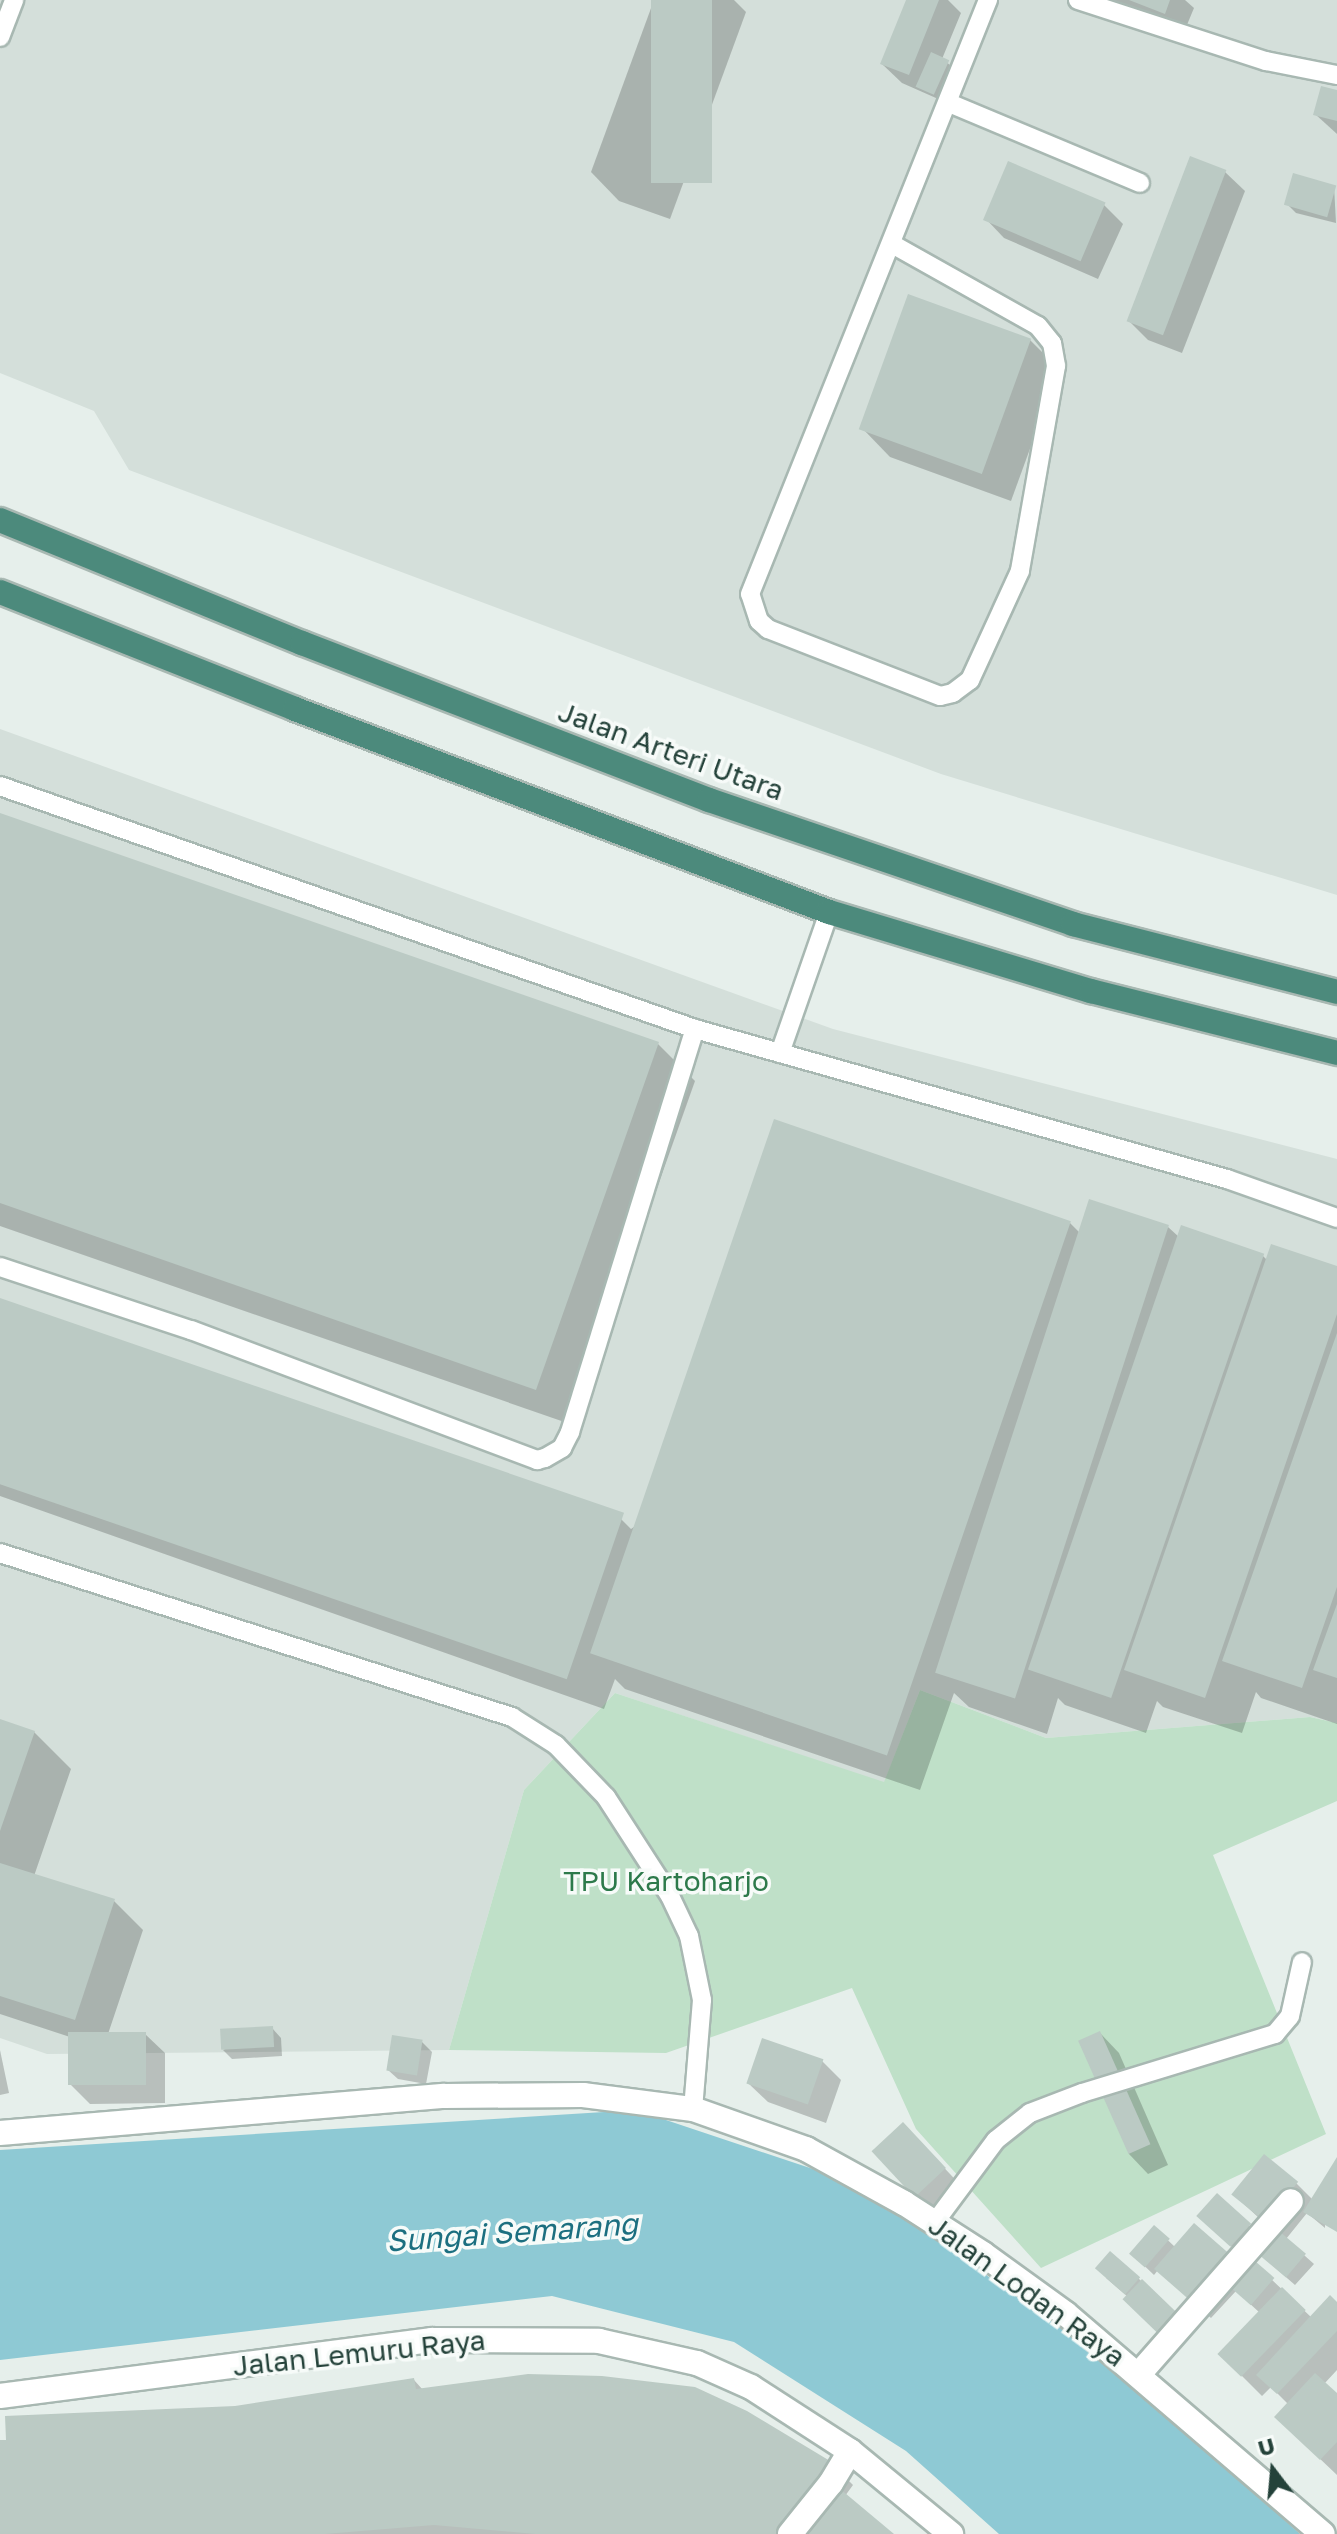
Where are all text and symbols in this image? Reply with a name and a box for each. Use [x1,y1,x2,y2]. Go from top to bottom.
street label: Jalan Arteri Utara [554,695,788,807]
park label: TPU Kartoharjo [563,1864,769,1898]
water label: Sungai Semarang [385,2205,639,2259]
street label: Jalan Lodan Raya [922,2208,1132,2374]
street label: Jalan Lemuru Raya [231,2323,487,2383]
north arrow [1233,2430,1313,2510]
text: U [1255,2431,1278,2462]

